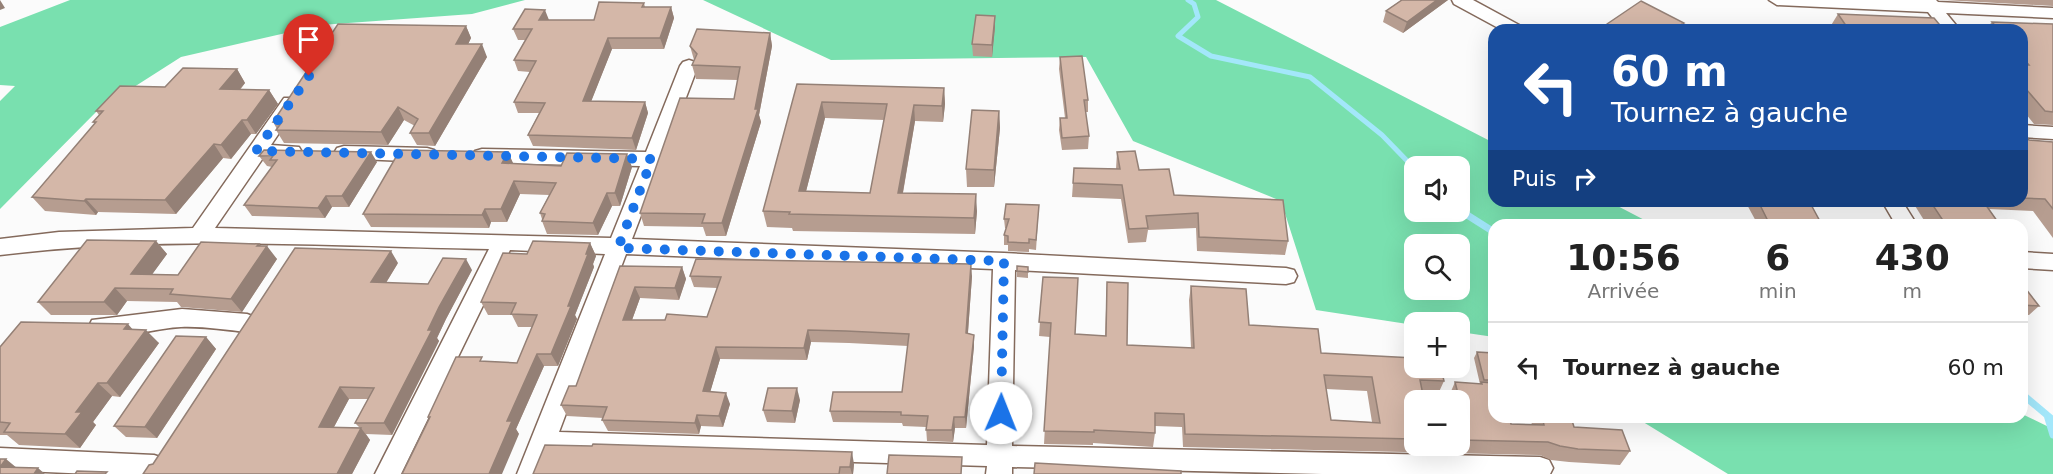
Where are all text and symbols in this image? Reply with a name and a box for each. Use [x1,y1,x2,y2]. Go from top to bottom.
pin [283,14,334,76]
icon: arrive [292,23,325,56]
text: 60 m [1611,47,1728,96]
icon: left [1512,48,1590,126]
text: Tournez à gauche [1611,97,1848,128]
map controls [1404,156,1470,456]
button: sound [1404,156,1470,222]
icon: right [1568,162,1601,195]
text: Puis [1512,166,1556,191]
button: search [1404,234,1470,300]
text: 10:56 [1566,237,1681,278]
text: 6 [1765,237,1790,278]
text: 430 [1875,237,1950,278]
text: Arrivée [1588,279,1659,303]
text: min [1759,279,1797,303]
text: m [1903,279,1922,303]
button: + [1404,312,1470,378]
icon: left [1512,351,1545,384]
text: Tournez à gauche [1563,355,1780,380]
text: 60 m [1948,355,2004,380]
position arrow [969,381,1033,445]
button: − [1404,390,1470,456]

